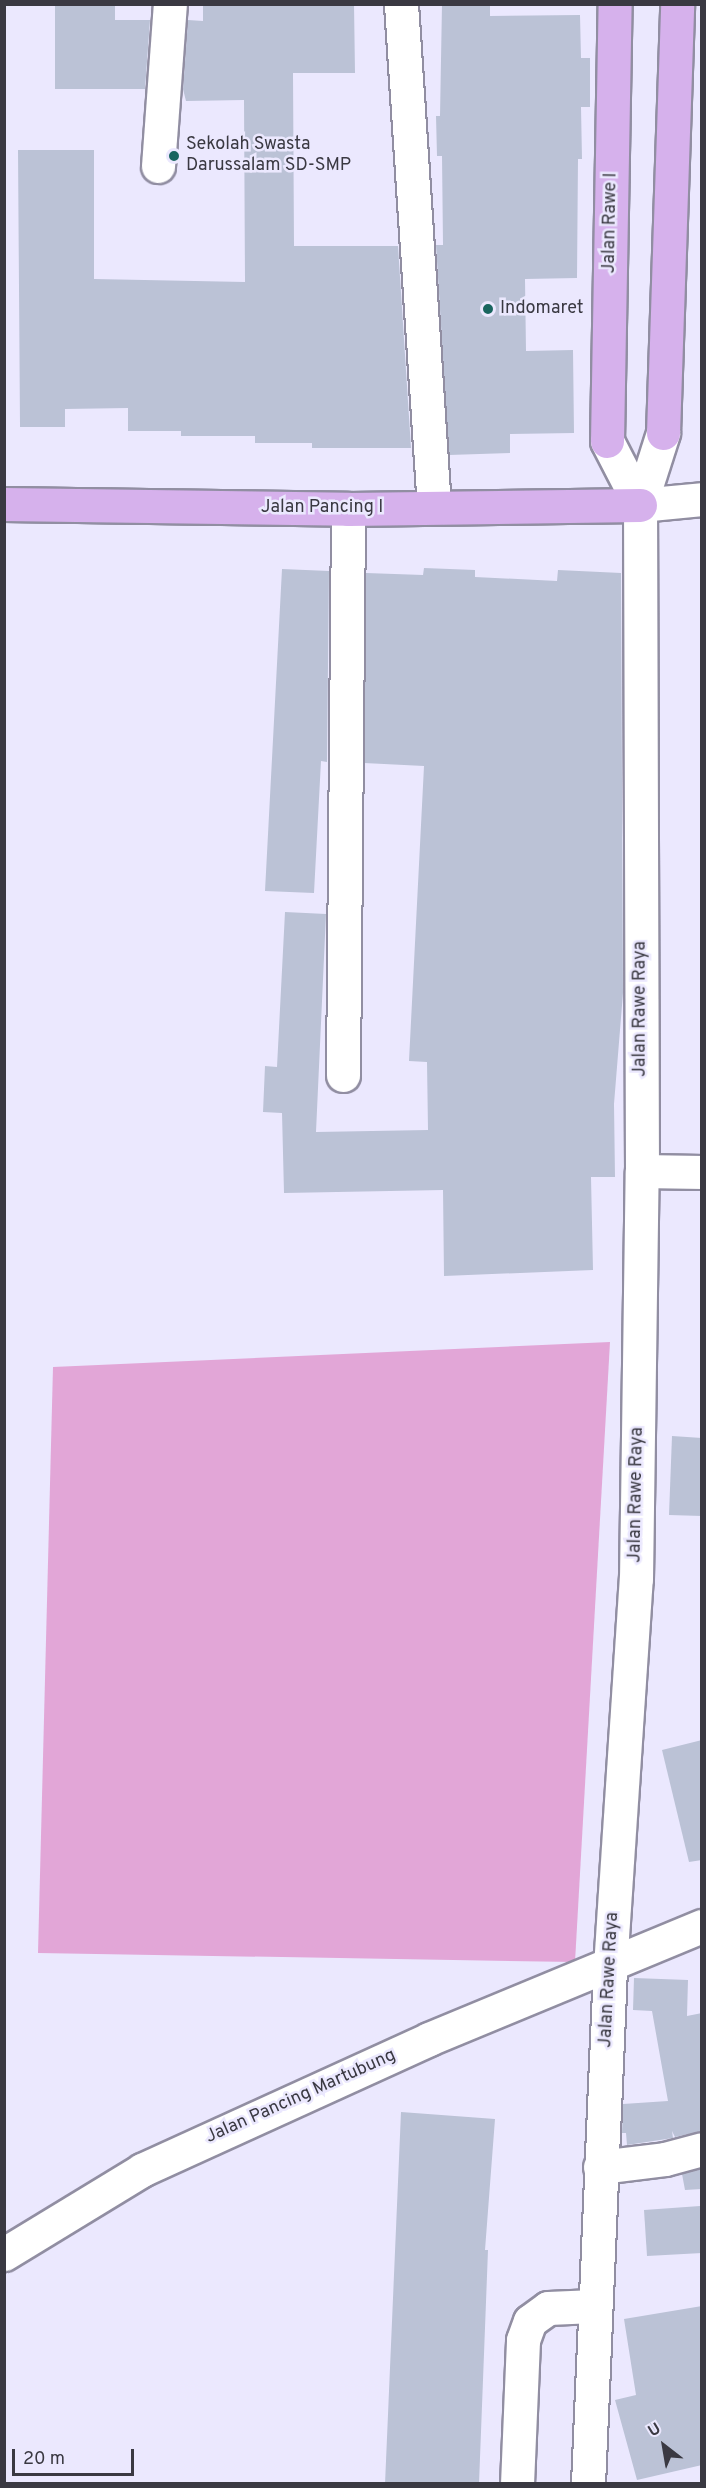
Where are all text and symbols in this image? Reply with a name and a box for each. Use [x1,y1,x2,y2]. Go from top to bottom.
place label: Sekolah Swasta Darussalam SD-SMP [186,135,351,178]
marker: Sekolah Swasta Darussalam SD-SMP [167,149,181,163]
street label: Jalan Rawe I [599,172,623,274]
place label: Indomaret [500,298,583,320]
marker: Indomaret [481,302,495,316]
street label: Jalan Pancing I [261,497,383,519]
street label: Jalan Rawe Raya [630,941,652,1077]
street label: Jalan Rawe Raya [625,1427,649,1563]
street label: Jalan Rawe Raya [596,1912,624,2048]
street label: Jalan Pancing Martubung [203,2045,399,2149]
north arrow [634,2416,694,2476]
text: U [645,2419,665,2442]
scale bar [15,2437,136,2475]
text: 20 m [23,2448,65,2471]

